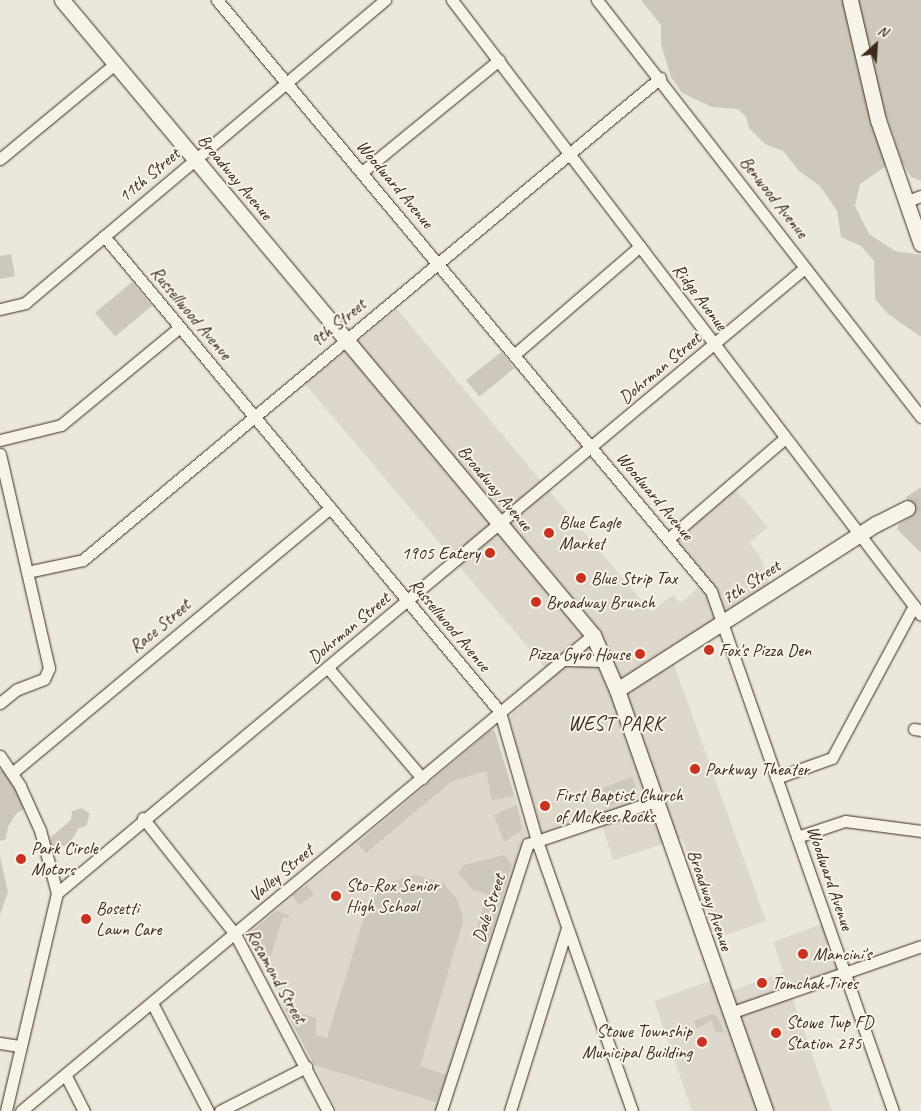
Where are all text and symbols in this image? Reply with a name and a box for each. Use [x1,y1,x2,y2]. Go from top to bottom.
north arrow [851,20,901,70]
text: N [875,22,890,41]
street label: Broadway Avenue [193,130,277,224]
street label: Woodward Avenue [352,135,438,233]
street label: 11th Street [114,143,184,207]
street label: Benwood Avenue [735,152,813,242]
street label: Ridge Avenue [668,259,732,335]
street label: Russellwood Avenue [146,262,236,364]
street label: 9th Street [306,294,370,352]
street label: Dohrman Street [614,327,706,409]
street label: Broadway Avenue [453,441,537,535]
street label: Woodward Avenue [612,447,698,545]
place label: Blue Eagle Market [559,512,621,554]
marker: Blue Eagle Market [543,527,555,539]
place label: 1905 Eatery [401,542,480,564]
marker: 1905 Eatery [484,547,496,559]
street label: 7th Street [718,555,784,609]
place label: Blue Strip Tax [591,567,677,589]
marker: Blue Strip Tax [575,572,587,584]
street label: Russellwood Avenue [405,574,495,676]
street label: Dohrman Street [303,587,395,669]
place label: Broadway Brunch [546,591,655,613]
street label: Race Street [125,594,195,658]
marker: Broadway Brunch [530,596,542,608]
place label: Fox's Pizza Den [719,639,811,661]
place label: Pizza Gyro House [528,643,630,665]
marker: Fox's Pizza Den [703,644,715,656]
marker: Pizza Gyro House [634,648,646,660]
district label: WEST PARK [567,711,665,735]
place label: Parkway Theater [705,758,809,780]
marker: Parkway Theater [689,763,701,775]
place label: First Baptist Church of McKees Rocks [555,785,685,828]
marker: First Baptist Church of McKees Rocks [539,800,551,812]
street label: Woodward Avenue [802,823,858,933]
place label: Park Circle Motors [31,838,97,881]
street label: Valley Street [244,840,318,906]
street label: Broadway Avenue [683,847,737,953]
marker: Park Circle Motors [15,853,27,865]
street label: Dale Street [468,871,510,945]
place label: Sto-Rox Senior High School [346,875,438,918]
marker: Sto-Rox Senior High School [330,890,342,902]
place label: Bosetti Lawn Care [96,898,162,941]
marker: Bosetti Lawn Care [80,913,92,925]
street label: Rosamond Street [241,925,311,1027]
place label: Mancini's [813,943,871,965]
marker: Mancini's [797,948,809,960]
place label: Tomchak Tires [772,972,858,994]
marker: Tomchak Tires [756,977,768,989]
place label: Stowe Twp FD Station 275 [786,1012,873,1054]
place label: Stowe Township Municipal Building [582,1021,692,1064]
marker: Stowe Twp FD Station 275 [770,1027,782,1039]
marker: Stowe Township Municipal Building [696,1036,708,1048]

